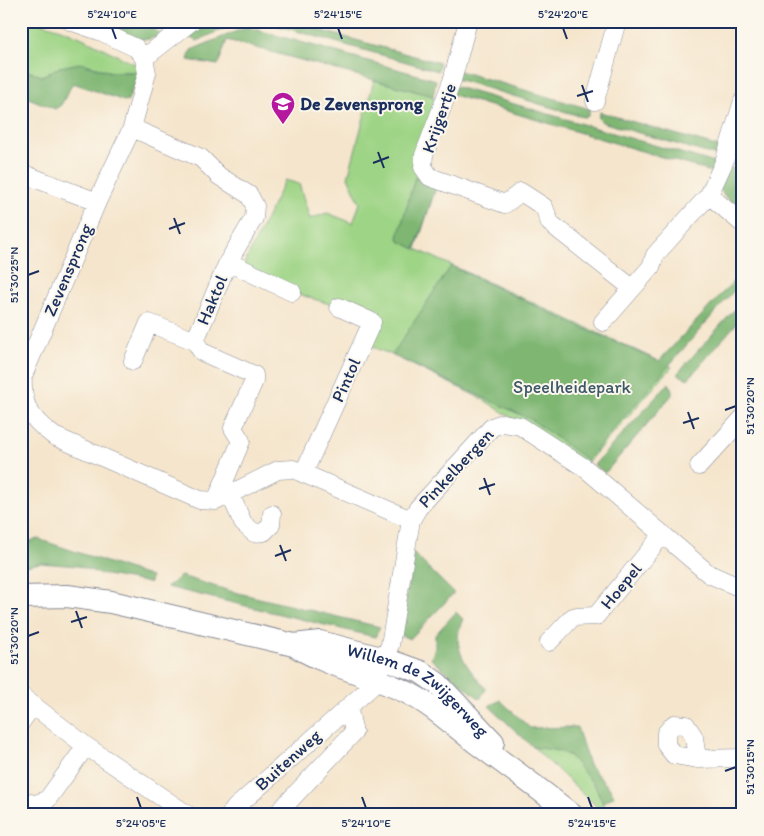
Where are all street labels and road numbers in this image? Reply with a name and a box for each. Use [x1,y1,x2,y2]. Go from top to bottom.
street label: Krijgertje [417,80,461,156]
street label: Zevensprong [39,220,98,320]
street label: Haktol [192,272,232,328]
street label: Pintol [327,355,365,405]
street label: Pinkelbergen [414,424,498,512]
street label: Hoepel [596,558,646,614]
street label: Willem de Zwijgerweg [345,639,494,742]
street label: Buitenweg [250,724,326,795]

